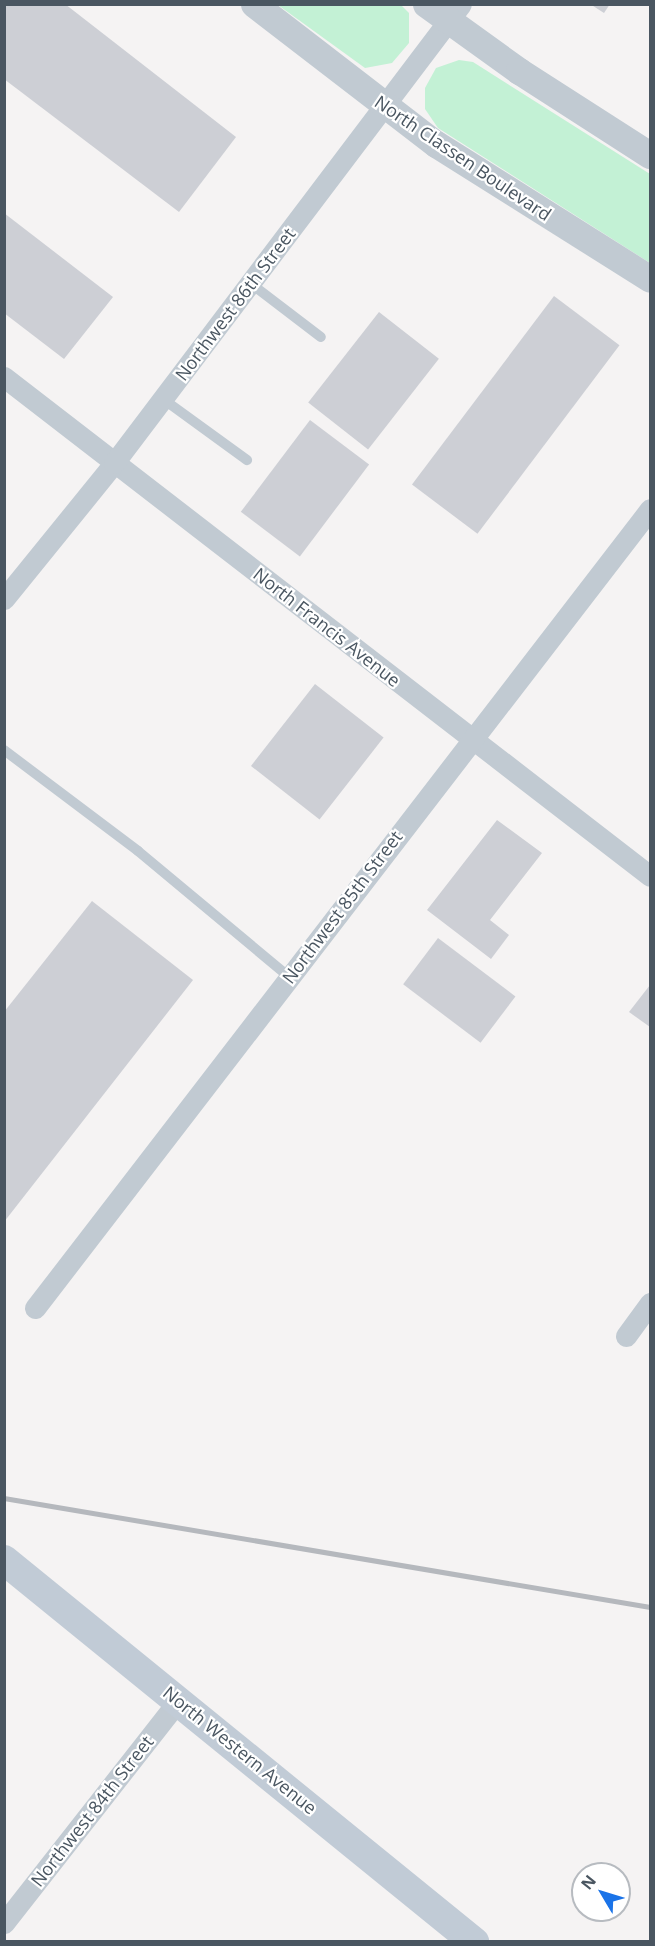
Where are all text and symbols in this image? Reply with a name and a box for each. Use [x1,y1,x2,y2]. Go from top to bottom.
street label: North Classen Boulevard [371,91,555,225]
street label: Northwest 86th Street [170,223,300,385]
street label: North Francis Avenue [249,563,405,691]
street label: Northwest 85th Street [277,826,407,988]
street label: North Western Avenue [159,1681,321,1819]
street label: Northwest 84th Street [26,1731,158,1891]
north arrow [571,1862,631,1922]
text: N [576,1870,601,1894]

